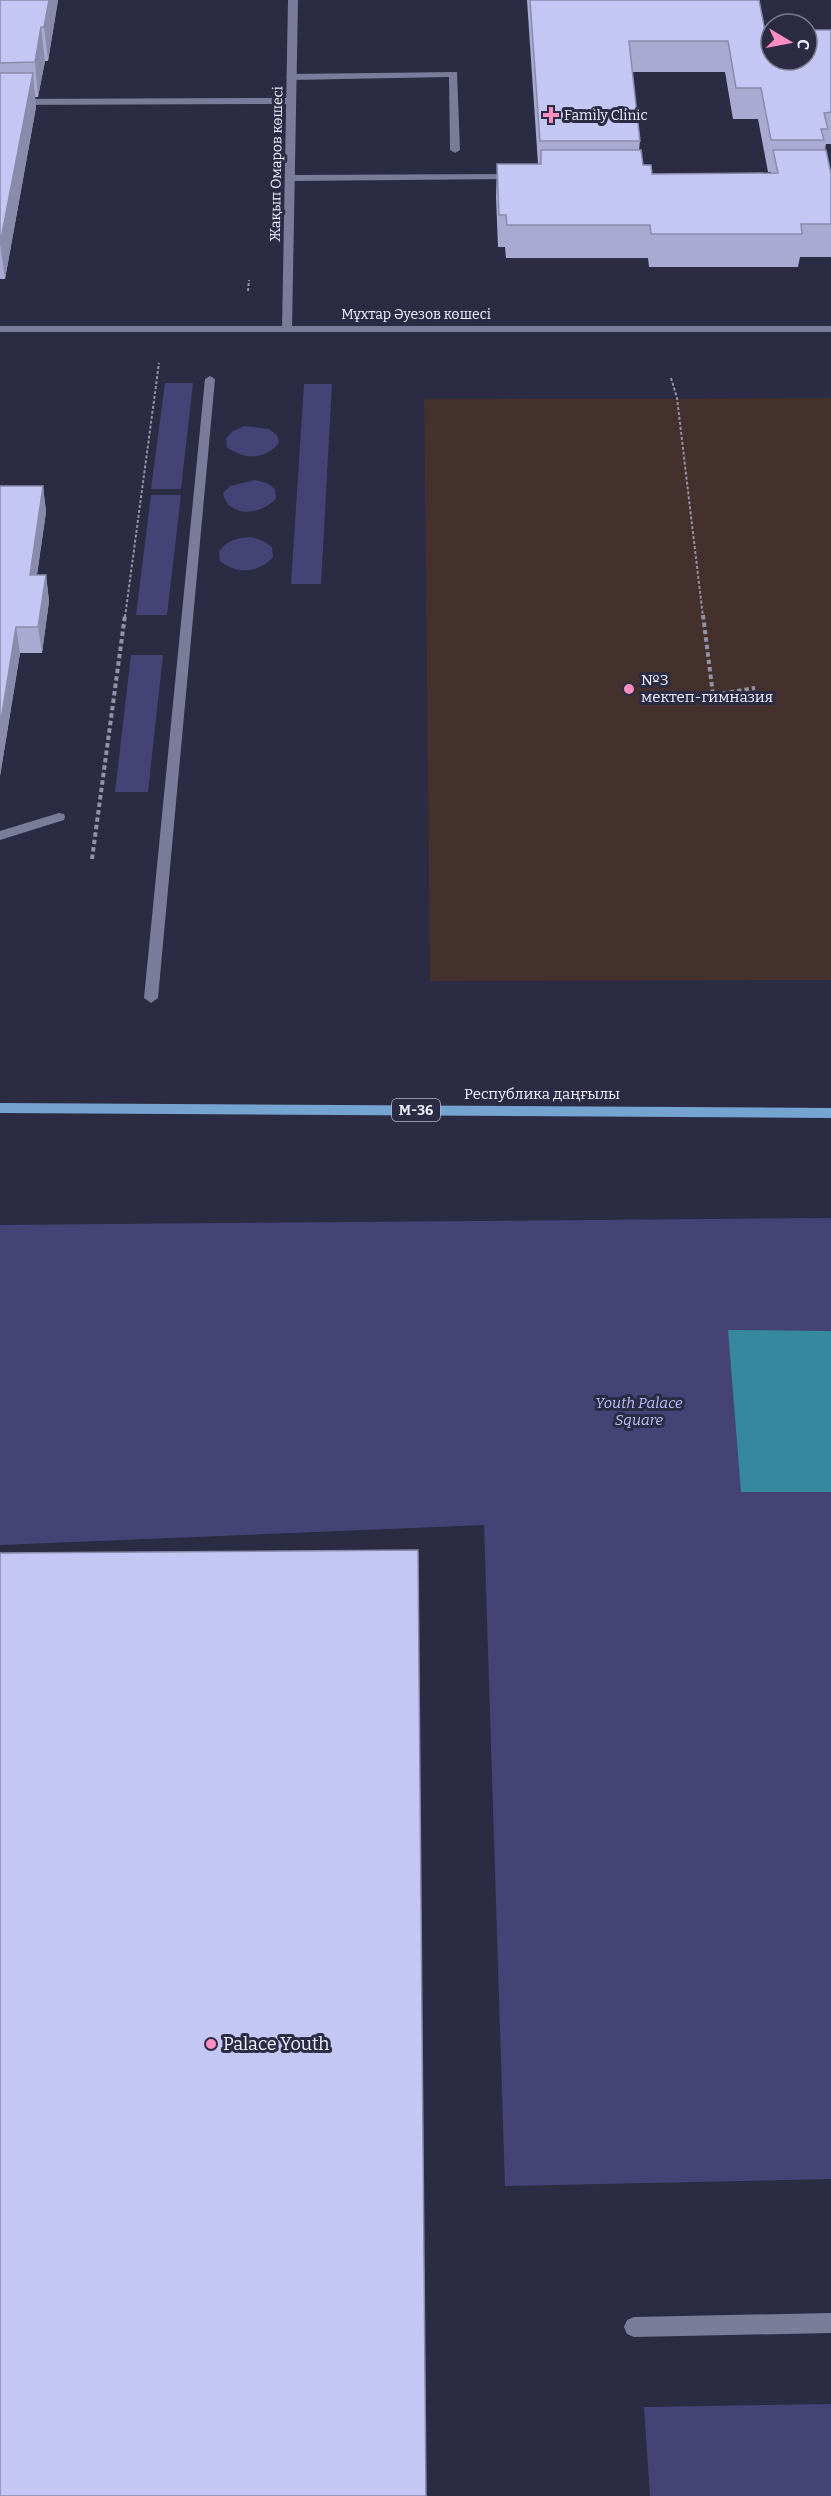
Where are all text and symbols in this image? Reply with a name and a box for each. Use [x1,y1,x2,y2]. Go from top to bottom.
north arrow [759,12,819,72]
text: С [793,38,814,51]
street label: Жақып Омаров көшесі [267,86,286,242]
marker: Family Clinic [542,106,560,124]
place label: Family Clinic [564,107,648,124]
street label: Мұхтар Әуезов көшесі [341,306,491,323]
place label: №3 мектеп-гимназия [641,671,773,706]
marker: №3 мектеп-гимназия [622,682,636,696]
street label: Республика даңғылы [464,1085,620,1103]
road number: M-36 [392,1099,440,1121]
park label: Youth Palace Square [595,1394,683,1429]
place label: Palace Youth [223,2033,330,2055]
marker: Palace Youth [204,2037,218,2051]

